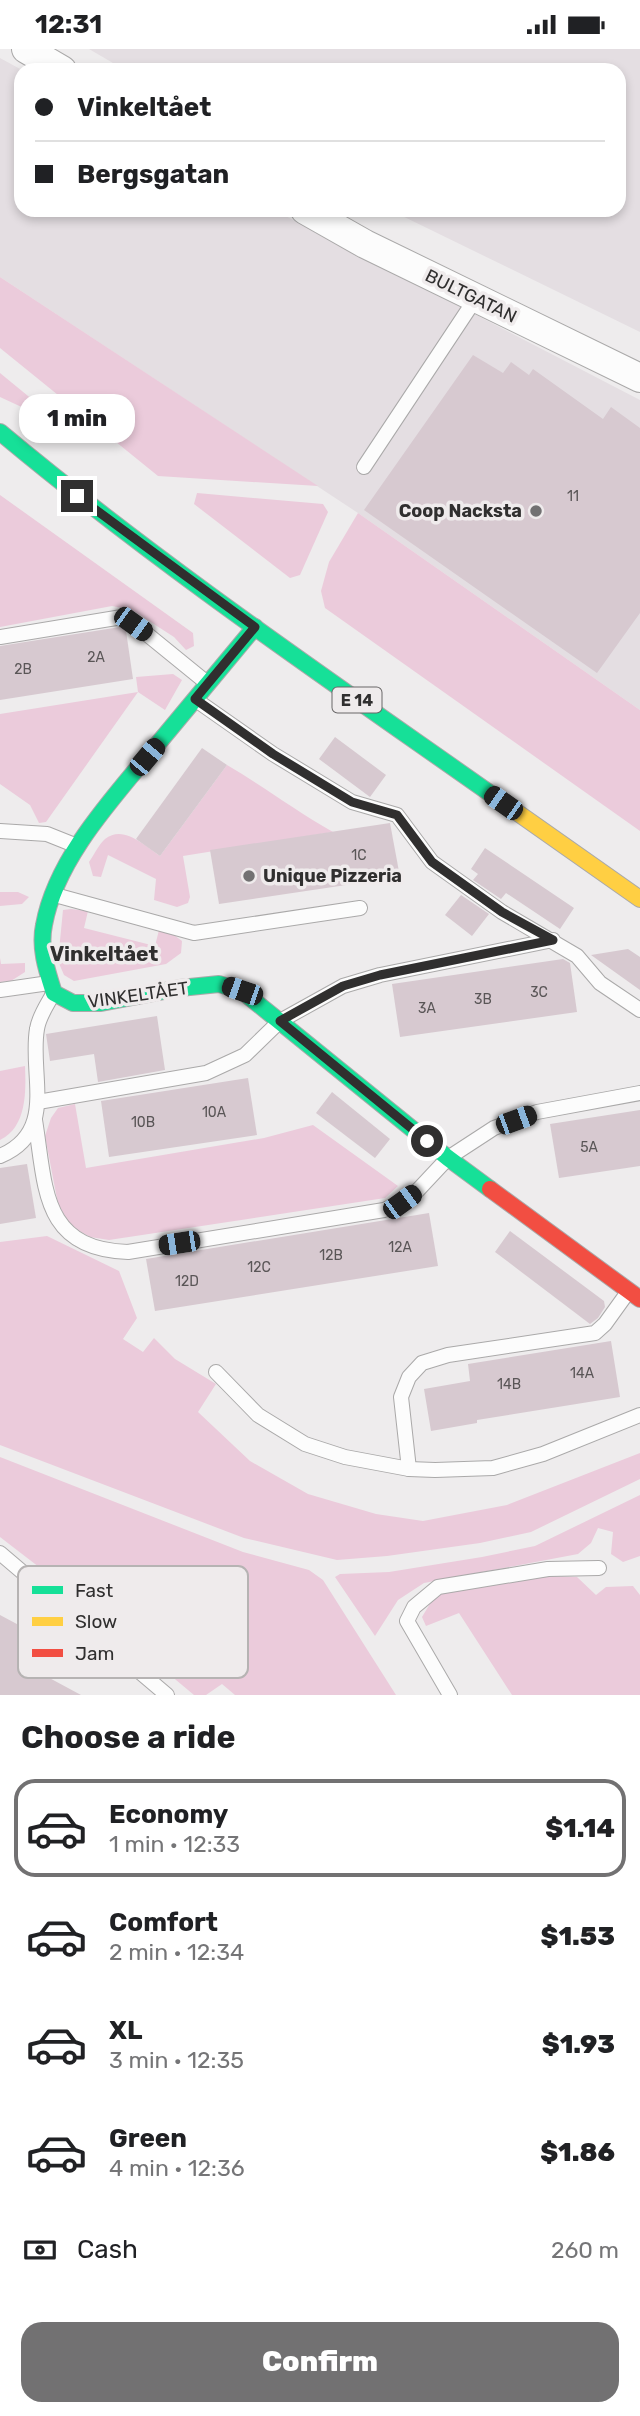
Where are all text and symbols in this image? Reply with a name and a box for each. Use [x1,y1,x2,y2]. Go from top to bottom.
text: 12:31 [35,9,102,40]
text: Vinkeltået [77,92,211,123]
text: Bergsgatan [77,159,229,190]
street label: BULTGATAN [422,264,520,328]
callout: 1 min [19,395,135,443]
text: 1 min [47,404,107,432]
route end [61,480,93,512]
house number: 11 [567,488,579,505]
place label: Coop Nacksta [399,500,522,522]
marker: Coop Nacksta [528,503,544,519]
car [110,603,157,645]
house number: 2A [87,649,105,666]
house number: 2B [14,661,32,678]
road number: E 14 [332,687,382,713]
car [126,734,169,780]
car [480,782,527,824]
house number: 1C [351,847,367,864]
place label: Unique Pizzeria [263,865,402,887]
marker: Unique Pizzeria [241,868,257,884]
district label: Vinkeltået [50,941,158,966]
car [219,974,266,1008]
street label: VINKELTÅET [86,977,190,1013]
house number: 3C [530,984,548,1001]
house number: 3B [474,991,492,1008]
house number: 3A [418,1000,437,1017]
car [493,1103,540,1137]
house number: 10A [202,1104,227,1121]
house number: 10B [131,1114,155,1131]
route start [411,1125,443,1157]
house number: 5A [580,1139,598,1156]
car [379,1181,426,1223]
car [157,1229,202,1257]
house number: 12A [388,1239,412,1256]
house number: 12B [319,1247,343,1264]
house number: 12C [247,1259,271,1276]
house number: 12D [175,1273,199,1290]
house number: 14A [570,1365,595,1382]
house number: 14B [497,1376,521,1393]
legend [18,1566,248,1678]
text: Fast [75,1579,114,1602]
text: Slow [75,1610,117,1633]
text: Jam [75,1642,114,1665]
text: Choose a ride [21,1718,235,1756]
icon: car [25,1797,88,1860]
text: Economy [109,1799,228,1830]
text: $1.14 [545,1813,615,1844]
text: 1 min · 12:33 [109,1830,240,1858]
icon: car [25,1905,88,1968]
text: Comfort [109,1907,218,1938]
text: $1.53 [540,1921,615,1952]
text: 2 min · 12:34 [109,1938,244,1966]
icon: car [25,2013,88,2076]
text: XL [109,2015,142,2046]
text: $1.93 [542,2029,615,2060]
text: 3 min · 12:35 [109,2046,244,2074]
icon: car [25,2121,88,2184]
text: Green [109,2123,187,2154]
text: $1.86 [540,2137,615,2168]
text: 4 min · 12:36 [109,2154,245,2182]
icon: cash [21,2231,59,2269]
text: Cash [77,2234,138,2265]
text: 260 m [551,2236,619,2264]
button: Confirm [21,2322,619,2402]

